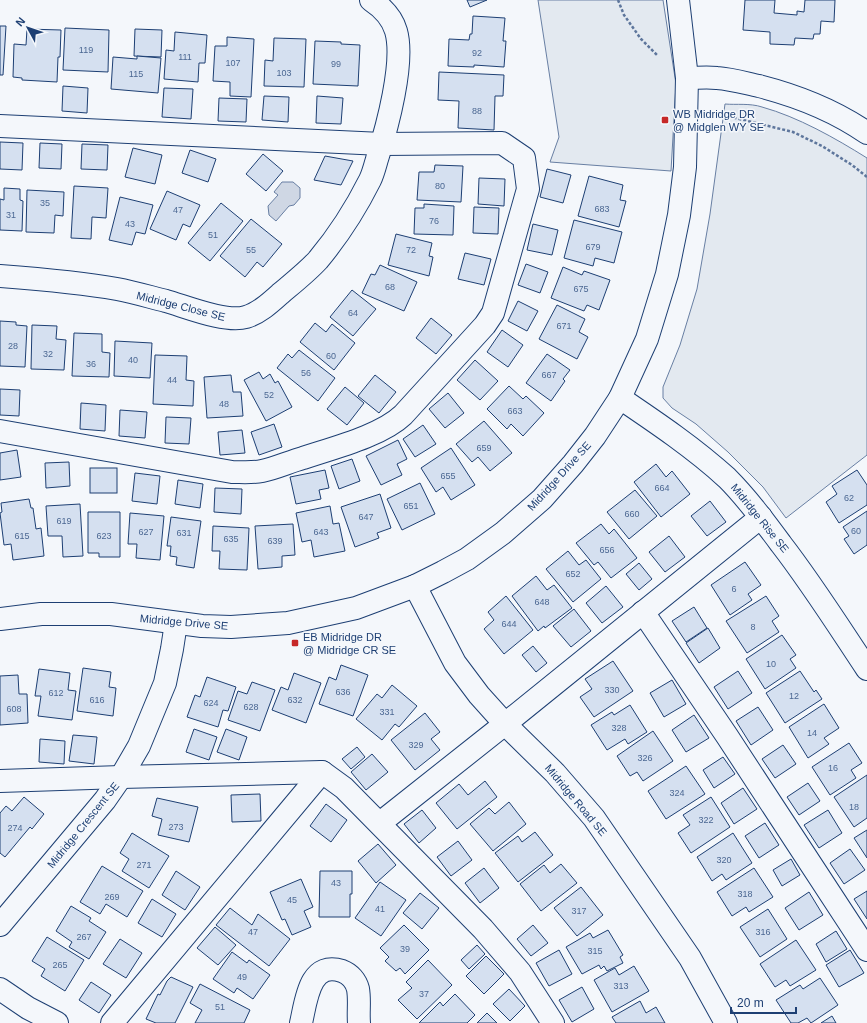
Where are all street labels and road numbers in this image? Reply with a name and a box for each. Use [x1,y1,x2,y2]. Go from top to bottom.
street label: Midridge Close SE [135,289,227,323]
street label: Midridge Drive SE [525,439,593,513]
street label: Midridge Rise SE [729,481,791,555]
street label: Midridge Drive SE [139,612,229,632]
street label: Midridge Road SE [543,762,609,838]
street label: Midridge Crescent SE [45,780,121,870]

